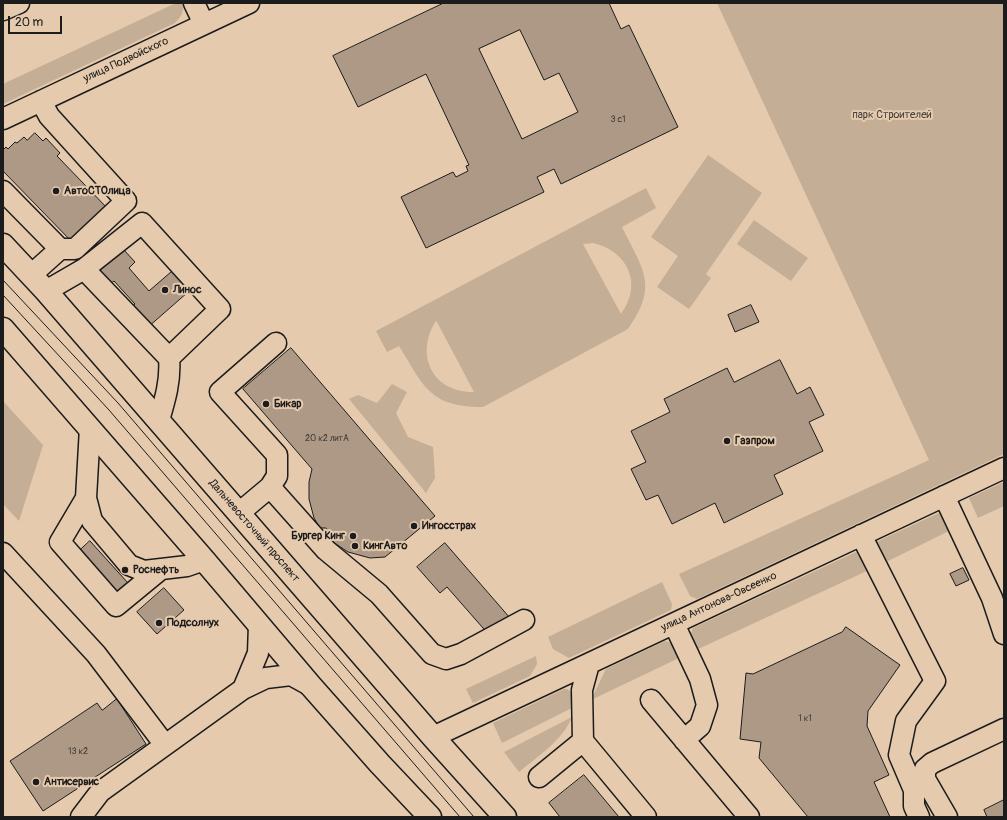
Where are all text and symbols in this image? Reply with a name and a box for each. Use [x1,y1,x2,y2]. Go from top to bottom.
scale bar [10,8,64,34]
text: 20 m [15,15,43,30]
street label: улица Подвойского [81,35,171,85]
park label: парк Строителей [852,108,932,122]
house number: 3 с1 [610,115,626,125]
place label: АвтоСТОлица [64,184,131,198]
marker: АвтоСТОлица [51,186,61,196]
place label: Линос [173,283,201,297]
marker: Линос [160,285,170,295]
place label: Бикар [274,397,301,411]
marker: Бикар [261,399,271,409]
house number: 20 к2 литА [305,434,349,444]
place label: Газпром [735,434,775,448]
marker: Газпром [722,436,732,446]
street label: Дальневосточный проспект [206,477,302,585]
place label: Ингосстрах [422,519,476,533]
marker: Ингосстрах [409,521,419,531]
place label: Бургер Кинг [291,529,345,543]
marker: Бургер Кинг [348,531,358,541]
place label: КингАвто [363,539,407,553]
marker: КингАвто [350,541,360,551]
place label: Роснефть [133,563,179,577]
marker: Роснефть [120,565,130,575]
street label: улица Антонова-Овсеенко [659,569,779,635]
place label: Подсолнух [167,616,219,630]
marker: Подсолнух [154,618,164,628]
house number: 1 к1 [798,714,812,724]
house number: 13 к2 [68,747,88,757]
place label: Антисервис [44,775,99,789]
marker: Антисервис [31,777,41,787]

